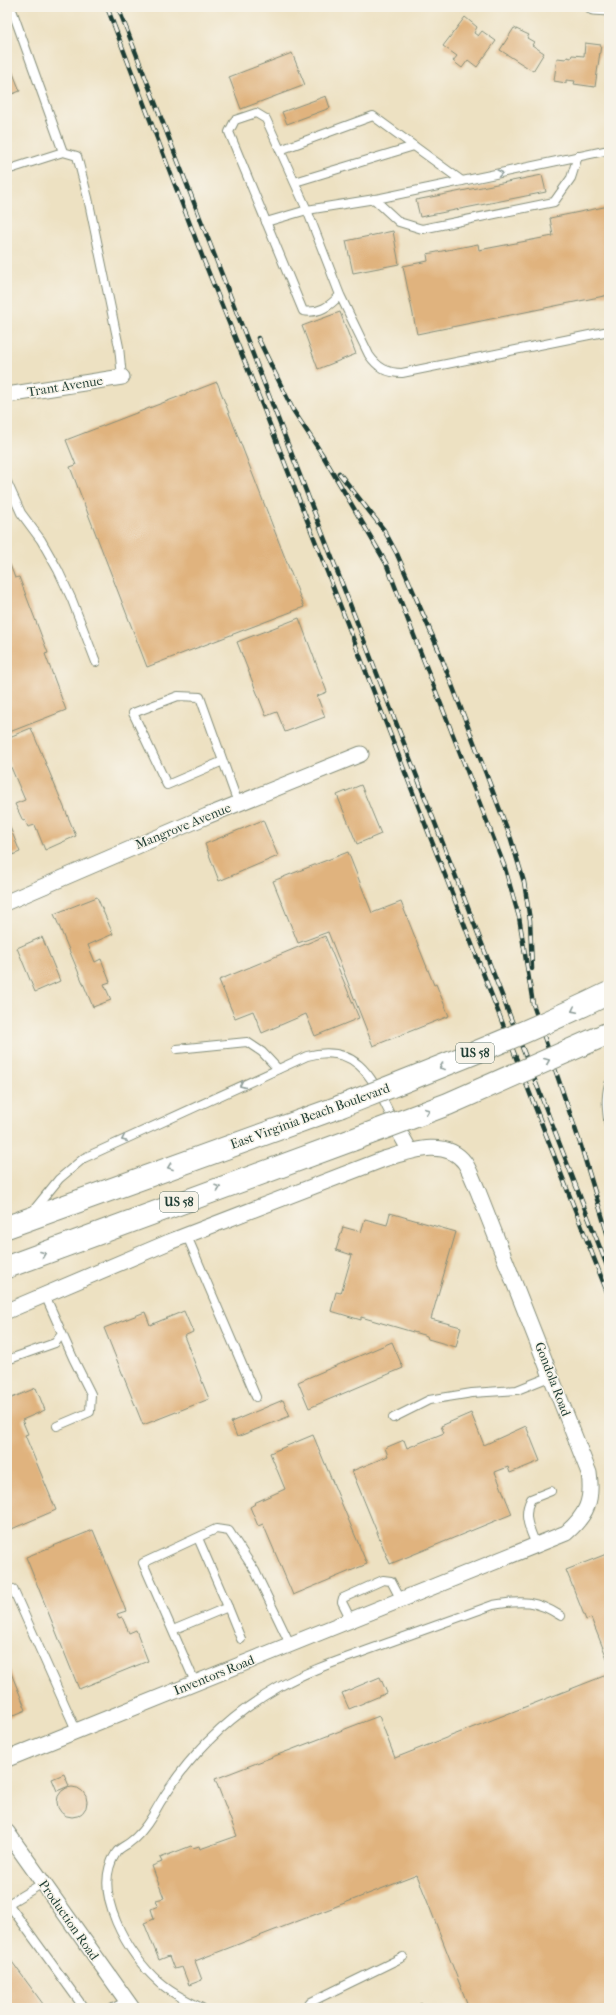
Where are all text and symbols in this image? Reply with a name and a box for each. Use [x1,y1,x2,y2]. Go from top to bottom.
one-way arrow [497,169,503,178]
street label: Trant Avenue [26,373,104,399]
street label: Mangrove Avenue [133,800,233,852]
one-way arrow [571,1005,578,1013]
road number: US 58 [456,1043,494,1063]
one-way arrow [543,1058,551,1066]
one-way arrow [438,1062,445,1070]
street label: East Virginia Beach Boulevard [228,1080,393,1152]
one-way arrow [239,1081,246,1089]
one-way arrow [424,1108,431,1116]
one-way arrow [120,1134,128,1142]
one-way arrow [167,1163,174,1171]
one-way arrow [214,1185,221,1193]
road number: US 58 [160,1192,198,1212]
one-way arrow [40,1250,47,1258]
street label: Gondola Road [532,1340,574,1419]
street label: Inventors Road [171,1652,257,1698]
street label: Production Road [36,1877,103,1964]

